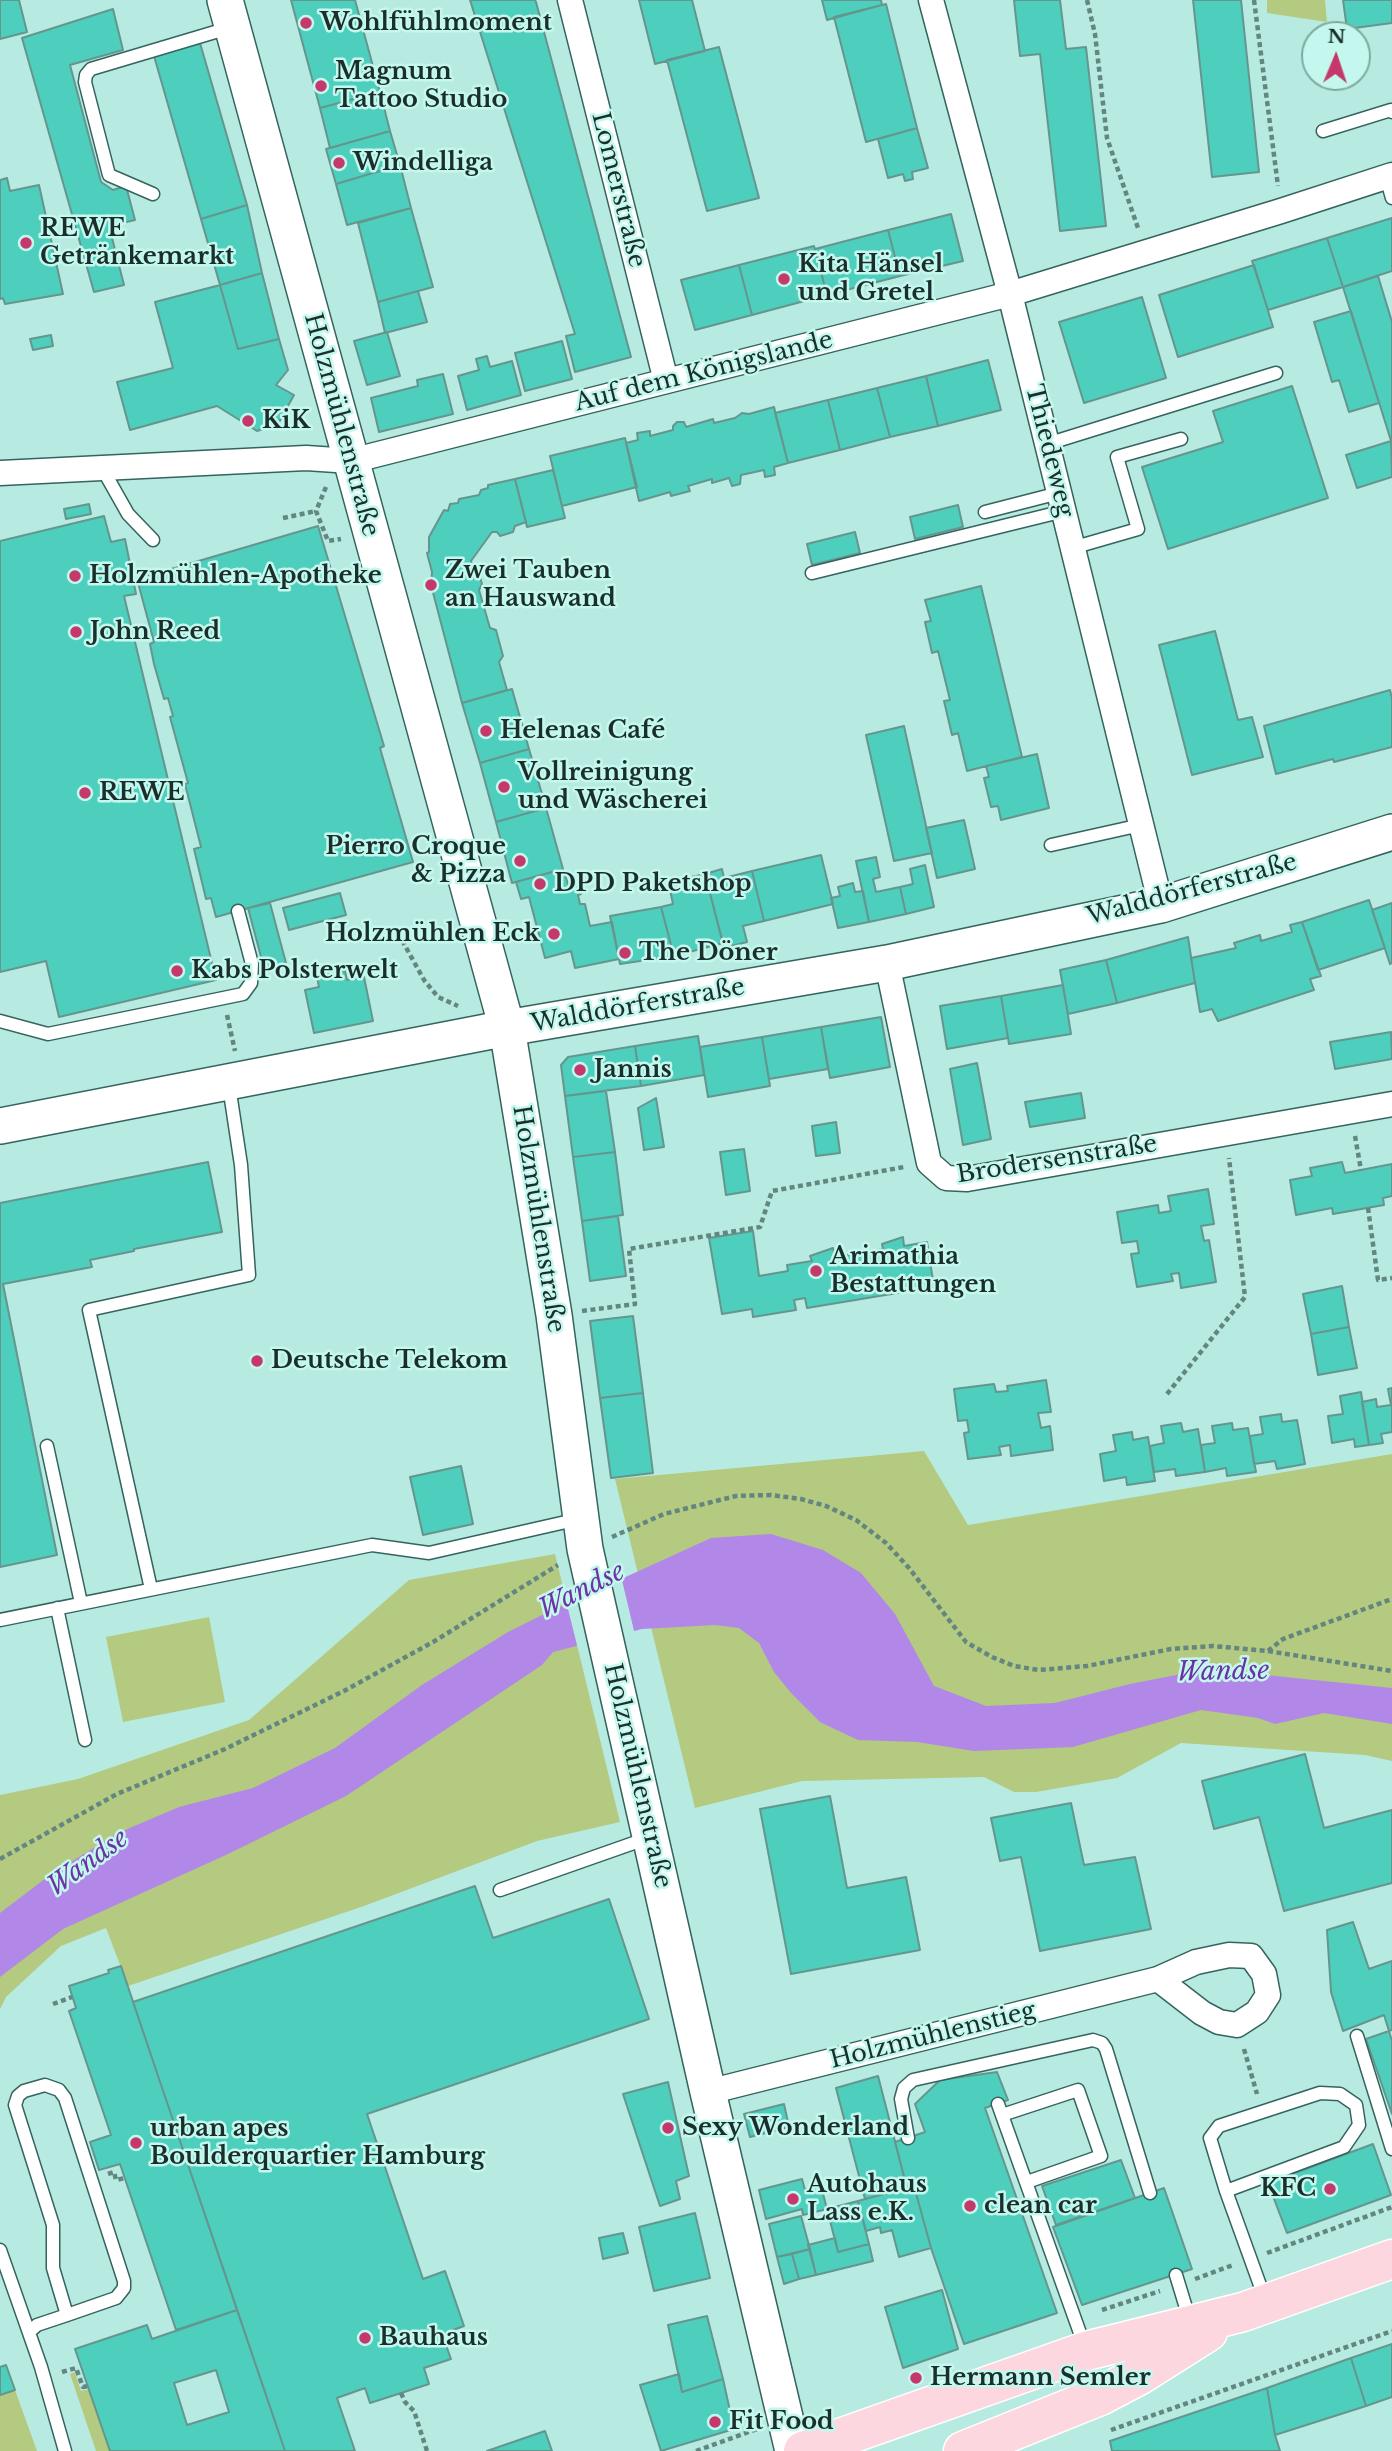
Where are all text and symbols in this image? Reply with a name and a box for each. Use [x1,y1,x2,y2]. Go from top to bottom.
place label: Wohlfühlmoment [320,9,552,37]
marker: Wohlfühlmoment [298,15,314,31]
north arrow [1301,21,1371,91]
text: N [1327,25,1346,48]
place label: Magnum Tattoo Studio [335,58,507,114]
marker: Magnum Tattoo Studio [313,78,329,94]
street label: Lomerstraße [585,109,651,271]
place label: Windelliga [353,149,493,177]
marker: Windelliga [331,155,347,171]
place label: REWE Getränkemarkt [40,215,234,271]
marker: REWE Getränkemarkt [18,235,34,251]
place label: Kita Hänsel und Gretel [798,251,943,307]
marker: Kita Hänsel und Gretel [776,271,792,287]
street label: Holzmühlenstraße [297,310,385,540]
street label: Auf dem Königslande [572,326,836,418]
street label: Thiedeweg [1019,382,1079,520]
place label: KiK [262,407,310,435]
marker: KiK [240,413,256,429]
place label: Zwei Tauben an Hauswand [445,557,616,613]
place label: Holzmühlen-Apotheke [89,562,382,590]
marker: Holzmühlen-Apotheke [67,568,83,584]
marker: Zwei Tauben an Hauswand [423,577,439,593]
place label: John Reed [90,618,220,646]
marker: John Reed [68,624,84,640]
place label: Helenas Café [500,717,665,745]
marker: Helenas Café [478,723,494,739]
place label: Vollreinigung und Wäscherei [518,759,708,815]
place label: REWE [99,779,185,807]
marker: Vollreinigung und Wäscherei [496,779,512,795]
marker: REWE [77,785,93,801]
place label: Pierro Croque & Pizza [325,833,506,889]
street label: Walddörferstraße [1084,848,1300,932]
marker: Pierro Croque & Pizza [512,853,528,869]
place label: DPD Paketshop [554,870,752,898]
marker: DPD Paketshop [532,876,548,892]
place label: Holzmühlen Eck [325,920,540,948]
marker: Holzmühlen Eck [546,926,562,942]
place label: The Döner [639,939,778,967]
marker: The Döner [617,945,633,961]
place label: Kabs Polsterwelt [191,957,398,985]
marker: Kabs Polsterwelt [169,963,185,979]
street label: Walddörferstraße [529,973,747,1039]
place label: Jannis [594,1056,672,1084]
marker: Jannis [572,1062,588,1078]
street label: Holzmühlenstraße [506,1103,570,1335]
street label: Brodersenstraße [955,1130,1159,1190]
place label: Arimathia Bestattungen [830,1243,996,1299]
marker: Arimathia Bestattungen [808,1263,824,1279]
place label: Deutsche Telekom [271,1347,508,1375]
marker: Deutsche Telekom [249,1353,265,1369]
water label: Wandse [534,1556,630,1626]
water label: Wandse [1176,1656,1270,1688]
street label: Holzmühlenstraße [597,1661,677,1891]
water label: Wandse [41,1823,135,1903]
street label: Holzmühlenstieg [827,1996,1039,2076]
place label: Sexy Wonderland [682,2114,909,2142]
place label: urban apes Boulderquartier Hamburg [150,2115,485,2171]
marker: Sexy Wonderland [660,2120,676,2136]
marker: urban apes Boulderquartier Hamburg [128,2135,144,2151]
place label: Autohaus Lass e.K. [807,2171,927,2227]
place label: KFC [1260,2175,1316,2203]
marker: KFC [1322,2181,1338,2197]
marker: Autohaus Lass e.K. [785,2191,801,2207]
place label: clean car [984,2192,1097,2220]
marker: clean car [962,2198,978,2214]
place label: Bauhaus [379,2324,488,2352]
marker: Bauhaus [357,2330,373,2346]
place label: Hermann Semler [930,2364,1151,2392]
marker: Hermann Semler [908,2370,924,2386]
place label: Fit Food [729,2408,834,2436]
marker: Fit Food [707,2414,723,2430]

